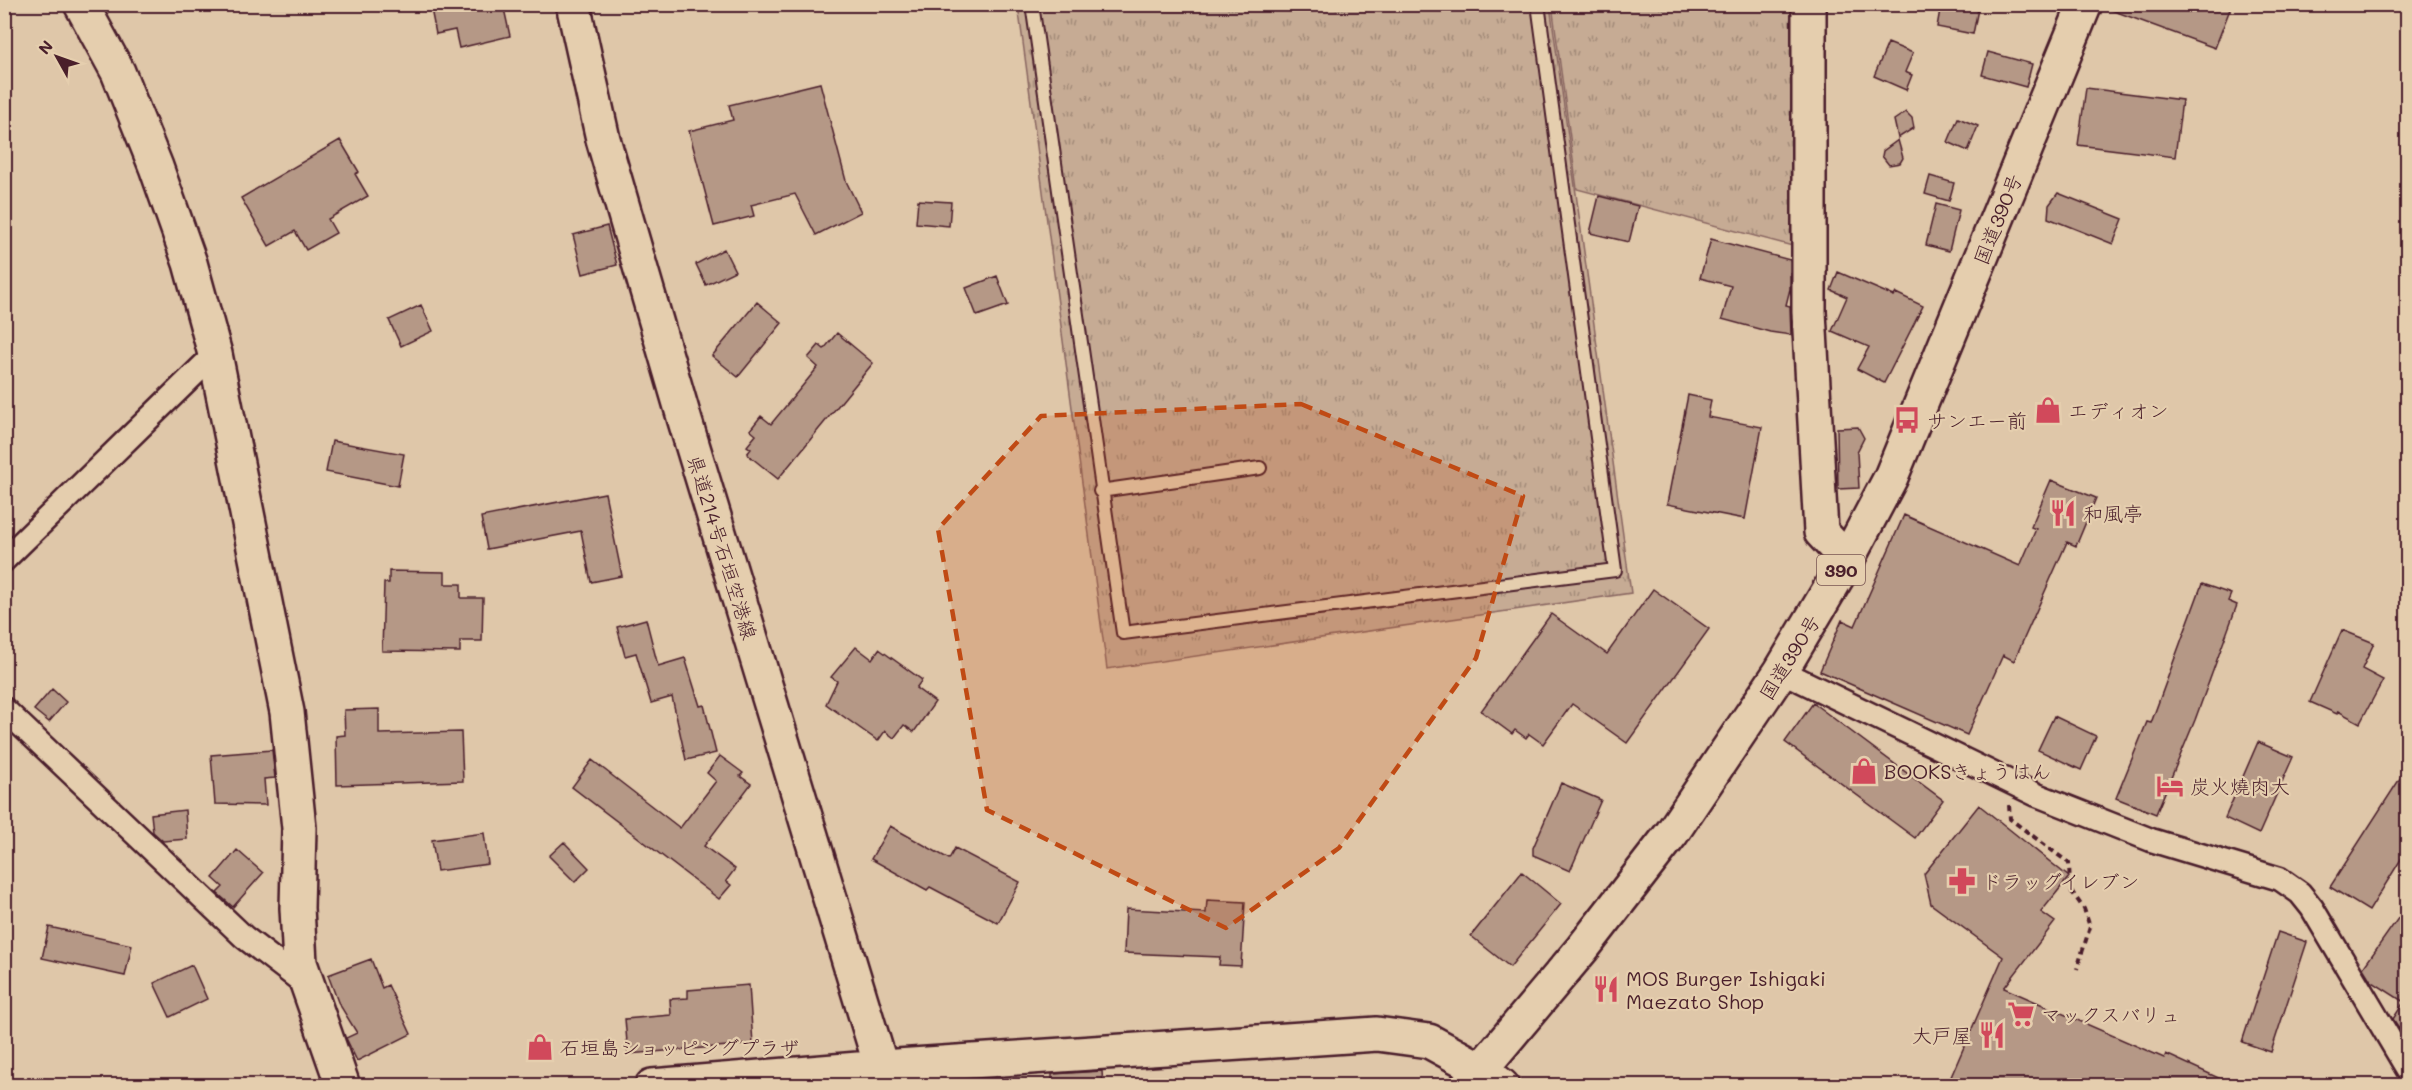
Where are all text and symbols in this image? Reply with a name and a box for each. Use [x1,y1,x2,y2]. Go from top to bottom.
north arrow [27,27,87,87]
text: N [33,36,57,58]
street label: 国道390号 [1967,170,2027,268]
shop icon: エディオン [2033,395,2063,425]
place label: エディオン [2068,397,2169,423]
bus stop icon: サンエー前 [1892,405,1922,435]
place label: サンエー前 [1927,407,2027,433]
street label: 県道214号石垣空港線 [683,451,763,643]
restaurant icon: 和風亭 [2048,498,2078,528]
place label: 和風亭 [2083,500,2143,526]
road number: 390 [1817,555,1865,585]
street label: 国道390号 [1753,609,1825,705]
shop icon: BOOKSきょうはん [1849,756,1879,786]
place label: BOOKSきょうはん [1884,758,2052,784]
hotel icon: 炭火燒肉大 [2155,771,2185,801]
place label: 炭火燒肉大 [2190,773,2290,799]
pharmacy icon: ドラッグイレブン [1947,866,1977,896]
place label: ドラッグイレブン [1982,868,2140,894]
place label: MOS Burger Ishigaki Maezato Shop [1626,965,1826,1014]
restaurant icon: MOS Burger Ishigaki Maezato Shop [1591,974,1621,1004]
supermarket icon: マックスバリュ [2006,999,2036,1029]
place label: マックスバリュ [2041,1001,2181,1027]
restaurant icon: 大戸屋 [1977,1020,2007,1050]
place label: 大戸屋 [1912,1022,1972,1048]
shop icon: 石垣島ショッピングプラザ [525,1032,555,1062]
place label: 石垣島ショッピングプラザ [560,1034,799,1060]

